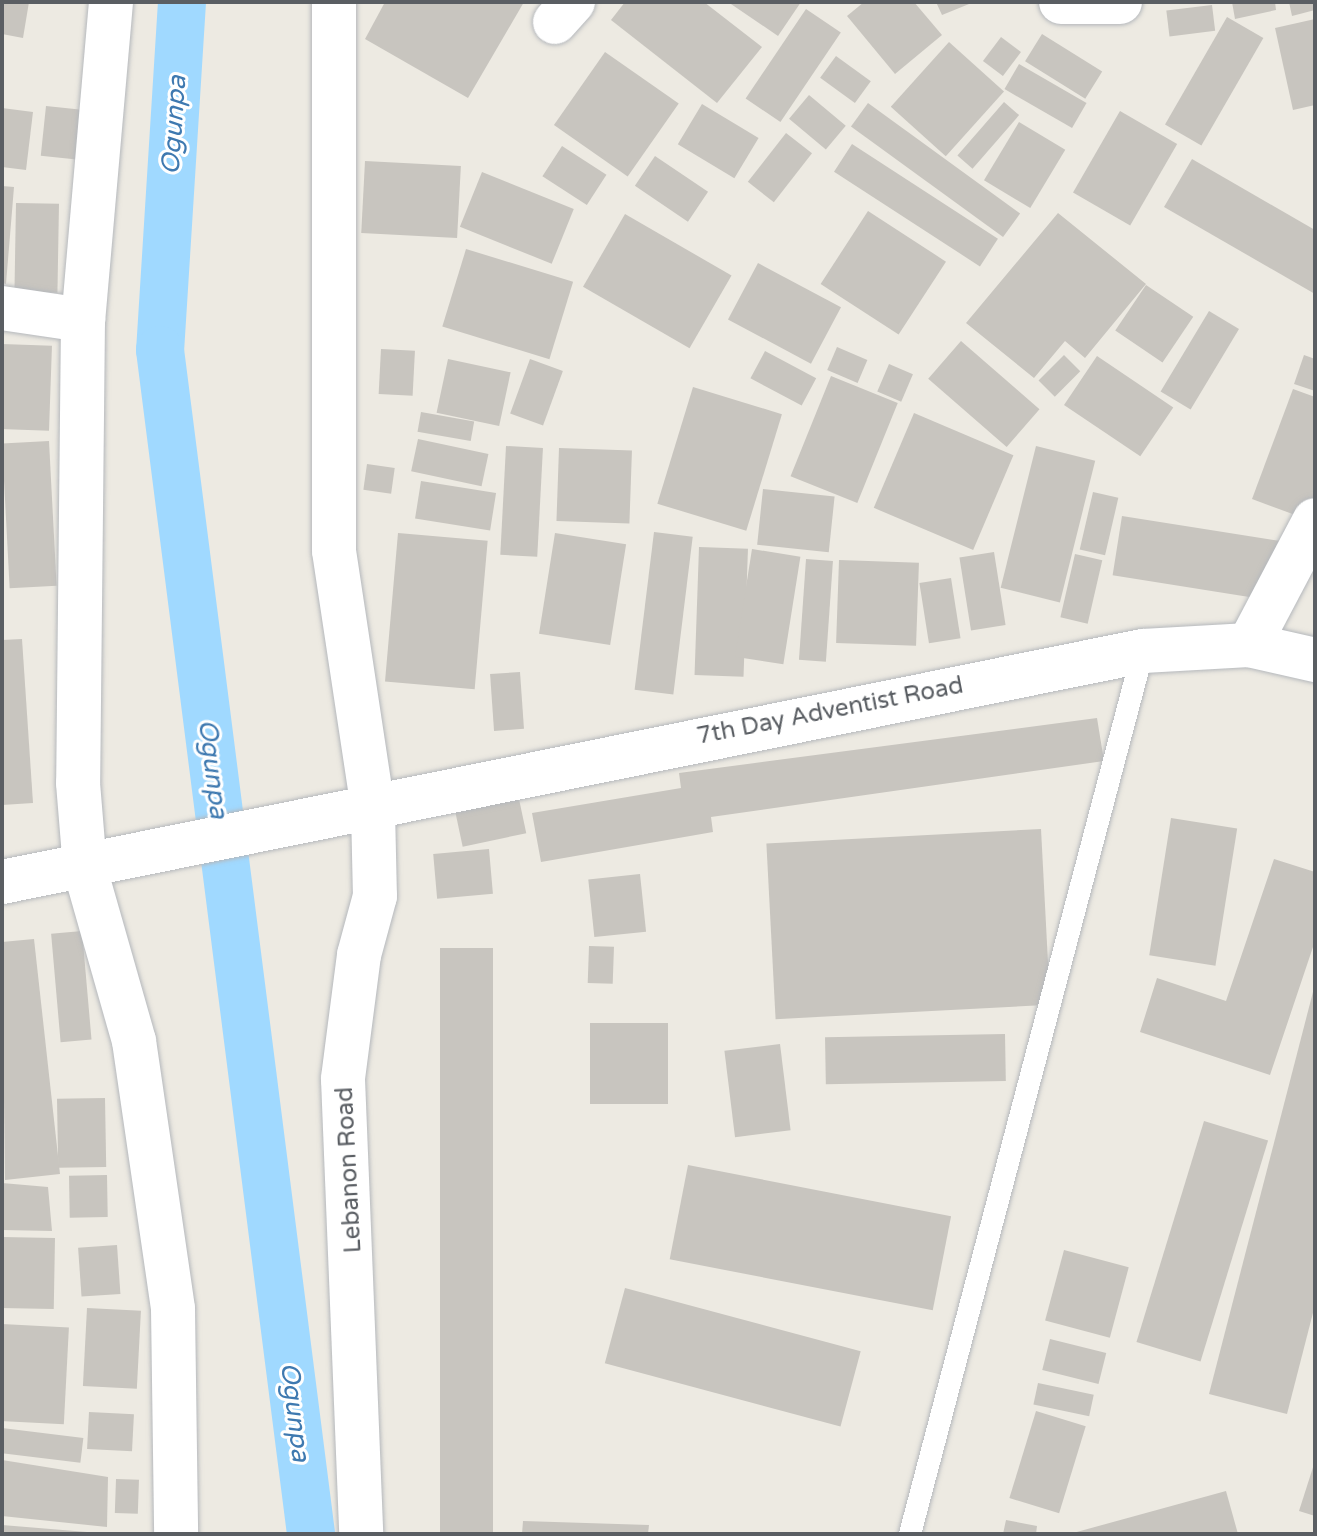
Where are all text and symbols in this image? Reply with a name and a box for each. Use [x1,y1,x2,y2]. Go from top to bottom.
water label: Ogunpa [155,74,193,176]
street label: 7th Day Adventist Road [694,671,966,751]
water label: Ogunpa [191,718,235,820]
street label: Lebanon Road [330,1086,368,1254]
water label: Ogunpa [273,1361,317,1463]

